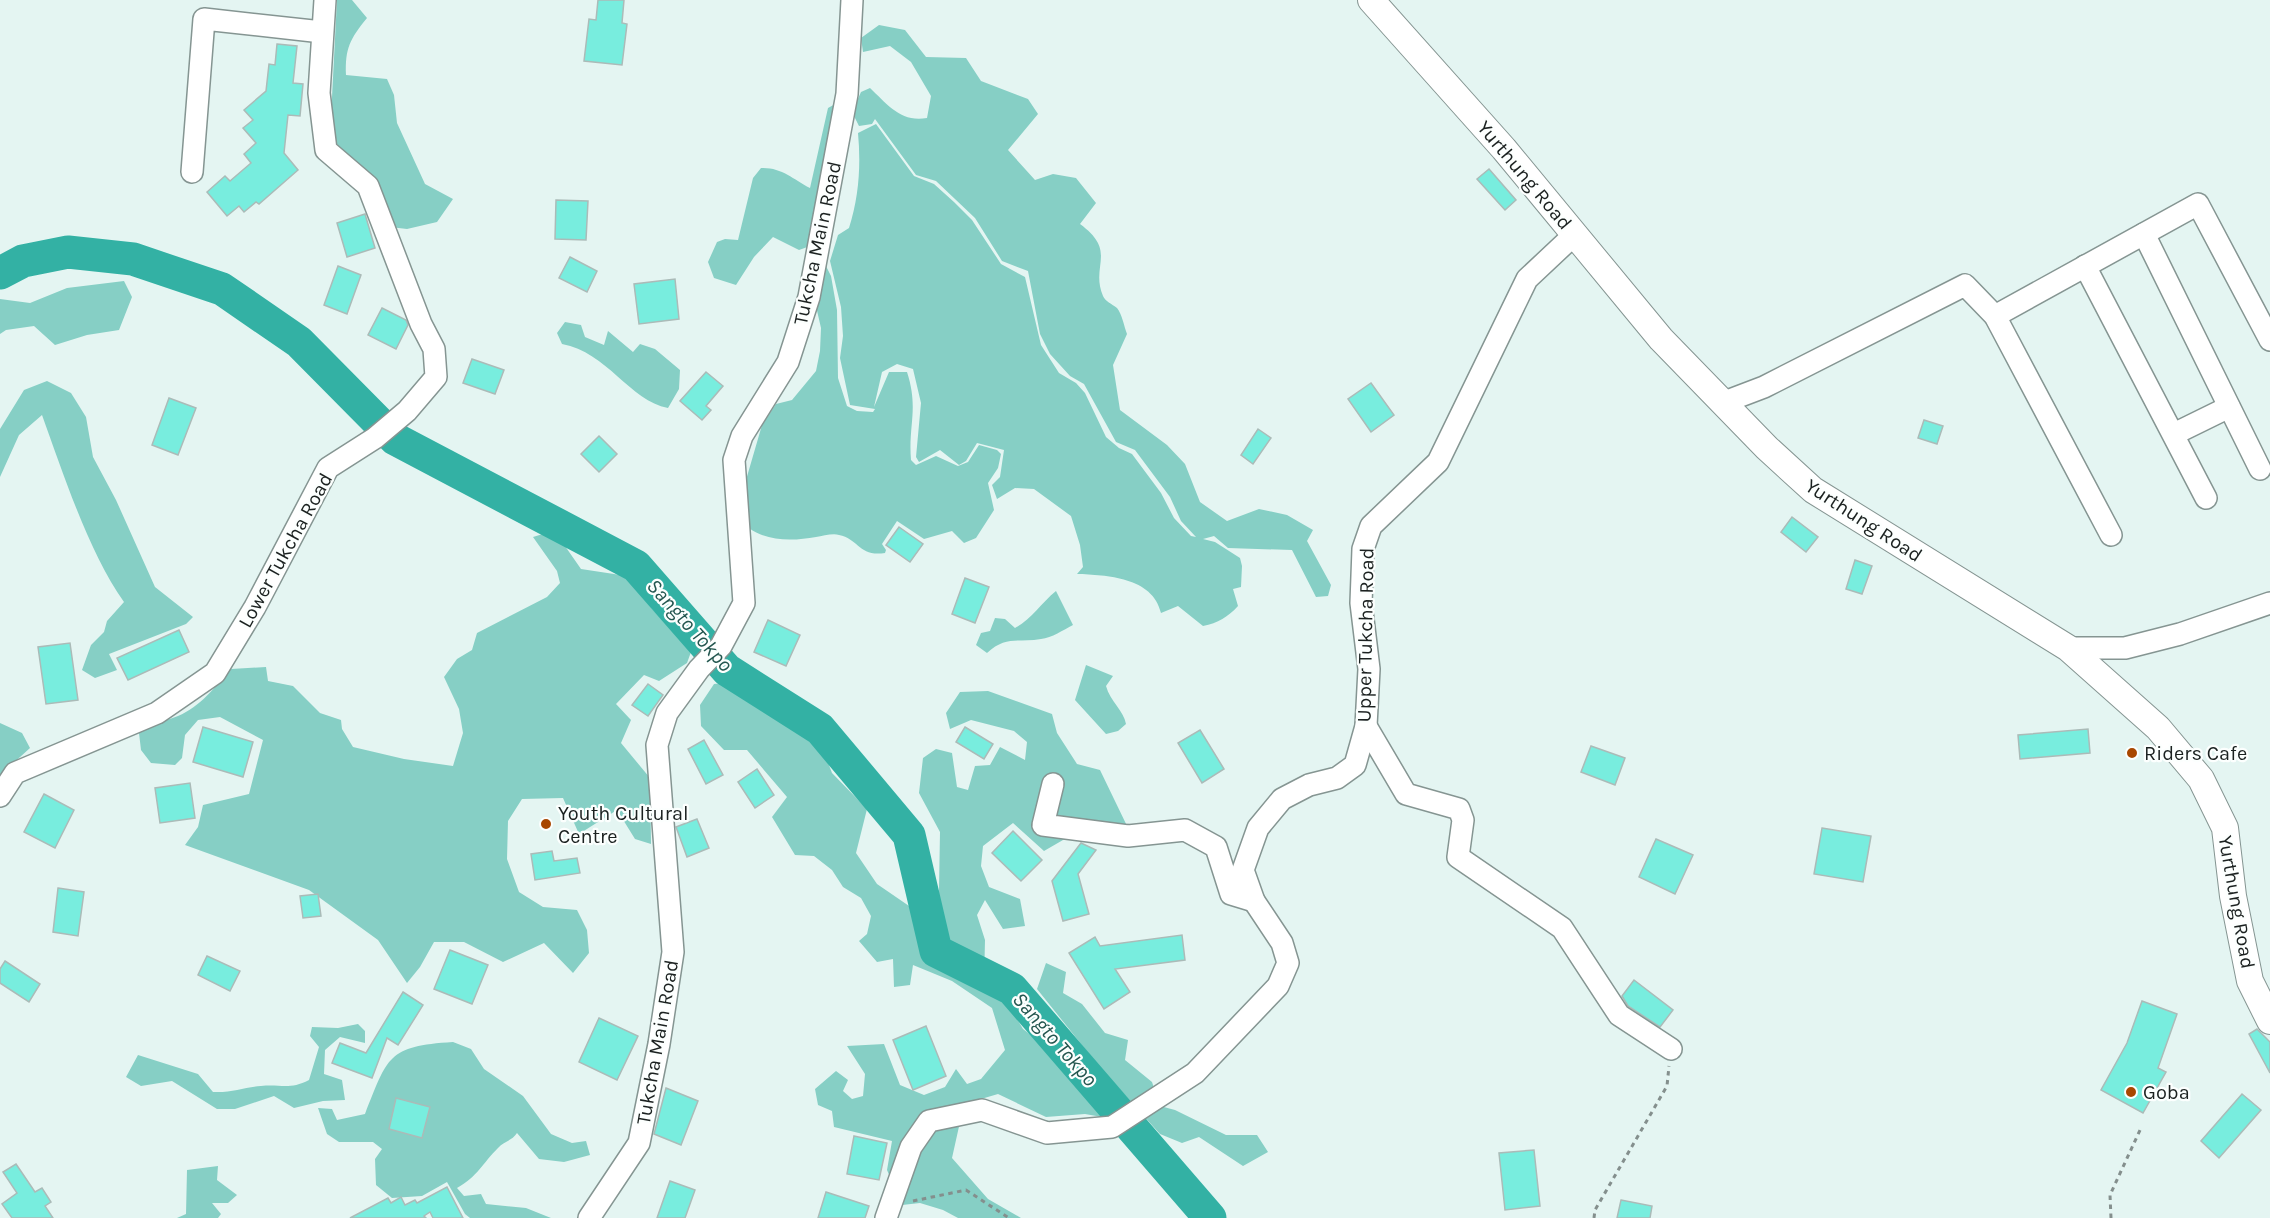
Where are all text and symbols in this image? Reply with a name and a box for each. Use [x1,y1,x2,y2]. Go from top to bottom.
street label: Yurthung Road [1472,116,1577,234]
street label: Tukcha Main Road [789,159,846,327]
street label: Lower Tukcha Road [233,469,337,632]
street label: Yurthung Road [1801,474,1927,567]
street label: Upper Tukcha Road [1352,547,1379,723]
water label: Sangto Tokpo [642,574,738,677]
place label: Riders Cafe [2144,742,2247,765]
marker: Riders Cafe [2125,746,2139,760]
place label: Youth Cultural Centre [558,802,689,848]
marker: Youth Cultural Centre [539,817,553,831]
street label: Yurthung Road [2213,834,2260,970]
street label: Tukcha Main Road [632,958,683,1126]
water label: Sangto Tokpo [1008,987,1103,1091]
place label: Goba [2143,1081,2190,1104]
marker: Goba [2124,1085,2138,1099]

